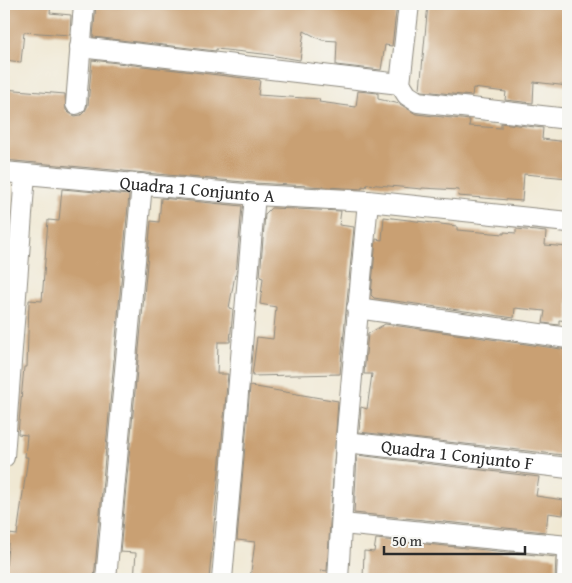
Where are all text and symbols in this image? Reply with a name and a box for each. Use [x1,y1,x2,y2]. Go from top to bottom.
street label: Quadra 1 Conjunto A [119,169,275,209]
street label: Quadra 1 Conjunto F [380,432,535,477]
scale bar [384,523,526,555]
text: 50 m [392,530,423,551]

